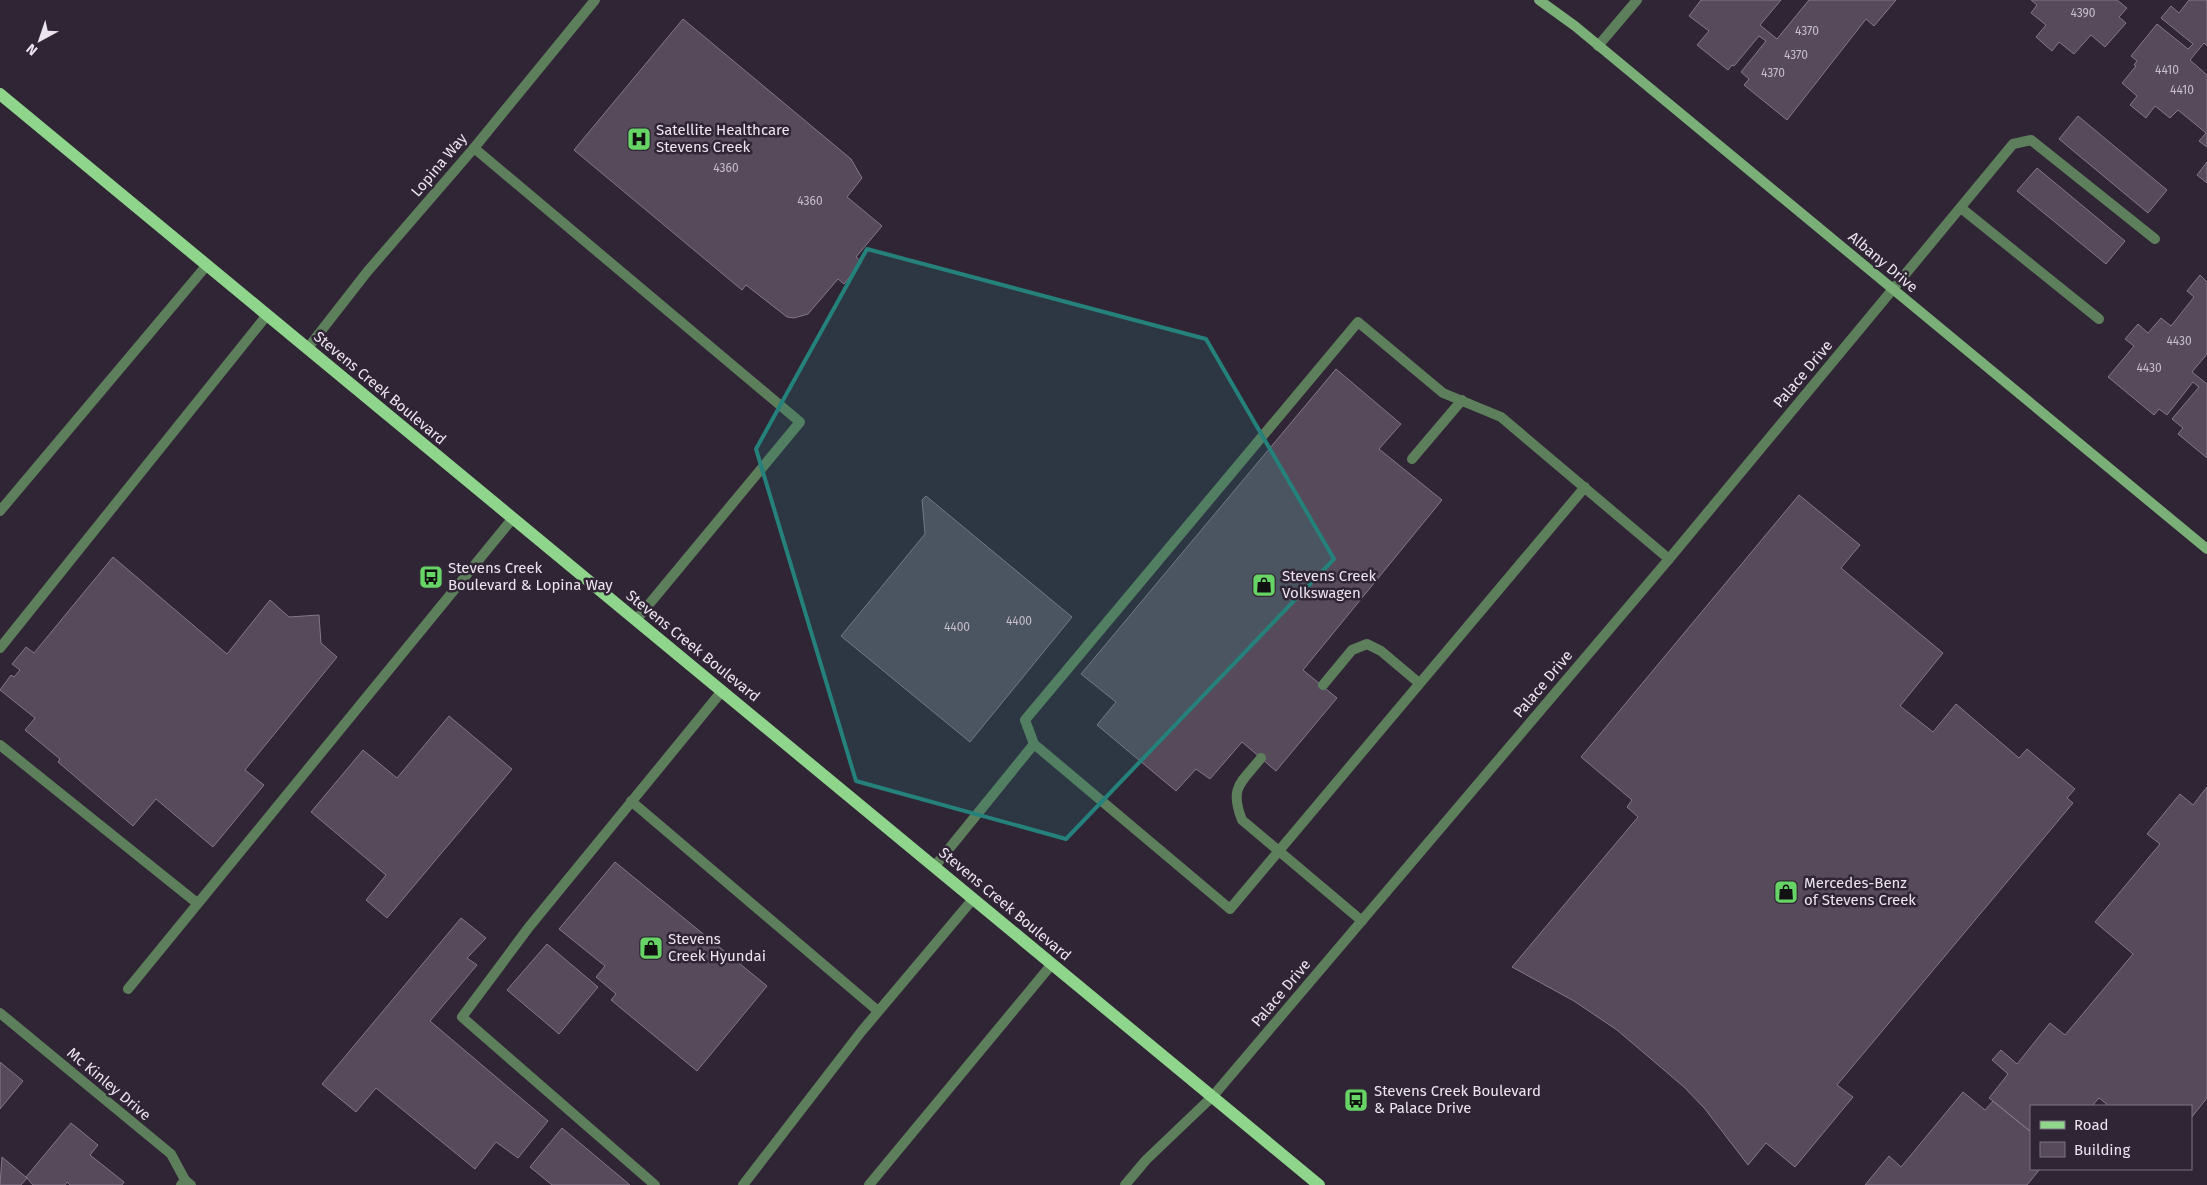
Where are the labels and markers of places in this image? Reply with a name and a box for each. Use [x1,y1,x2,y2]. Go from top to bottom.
place label: Satellite Healthcare Stevens Creek [656,121,790,156]
hospital icon: Satellite Healthcare Stevens Creek [626,126,652,152]
place label: Stevens Creek Boulevard & Lopina Way [448,559,613,594]
bus stop icon: Stevens Creek Boulevard & Lopina Way [418,564,444,590]
place label: Stevens Creek Volkswagen [1282,567,1377,602]
shop icon: Stevens Creek Volkswagen [1251,572,1277,598]
place label: Mercedes-Benz of Stevens Creek [1804,874,1916,909]
shop icon: Mercedes-Benz of Stevens Creek [1773,879,1799,905]
place label: Stevens Creek Hyundai [668,930,766,965]
shop icon: Stevens Creek Hyundai [638,935,664,961]
place label: Stevens Creek Boulevard & Palace Drive [1374,1082,1541,1117]
bus stop icon: Stevens Creek Boulevard & Palace Drive [1343,1087,1369,1113]

